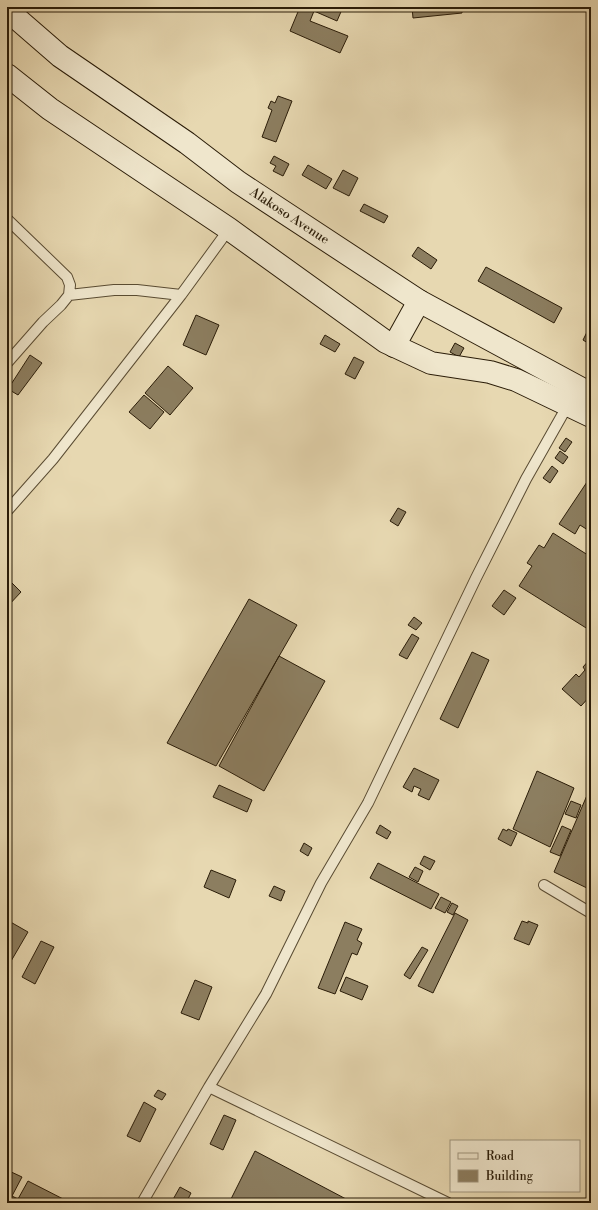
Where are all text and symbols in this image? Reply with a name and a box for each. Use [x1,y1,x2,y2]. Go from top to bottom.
street label: Alakoso Avenue [246,183,333,248]
legend [450,1140,580,1192]
text: Road [486,1149,514,1164]
text: Building [485,1169,534,1184]

